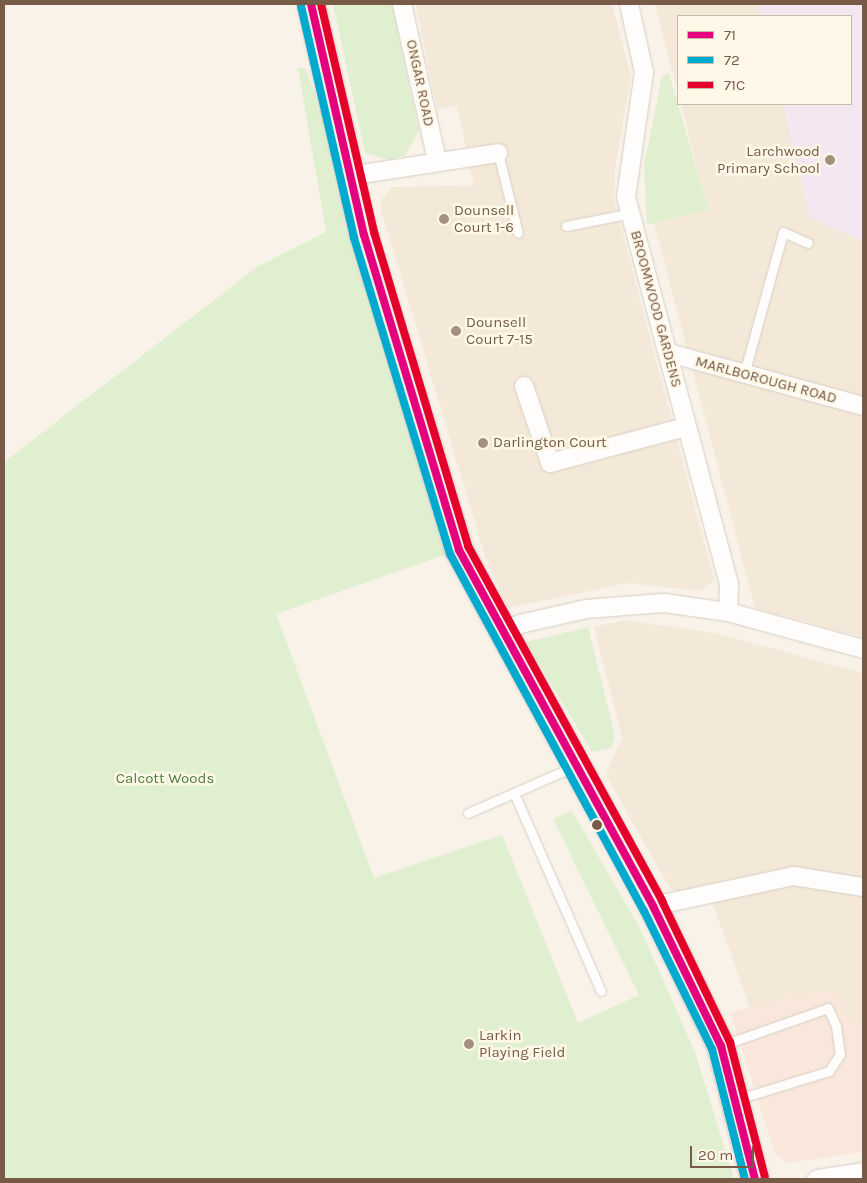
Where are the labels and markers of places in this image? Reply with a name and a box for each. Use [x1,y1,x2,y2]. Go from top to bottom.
place label: Larchwood Primary School [717,142,820,177]
marker: Larchwood Primary School [824,154,836,166]
place label: Dounsell Court 1-6 [454,201,514,236]
marker: Dounsell Court 1-6 [438,213,450,225]
place label: Dounsell Court 7-15 [466,313,533,348]
marker: Dounsell Court 7-15 [450,325,462,337]
place label: Darlington Court [493,434,607,452]
marker: Darlington Court [477,437,489,449]
unlabelled marker [592,820,602,830]
place label: Larkin Playing Field [479,1026,565,1061]
marker: Larkin Playing Field [463,1038,475,1050]

